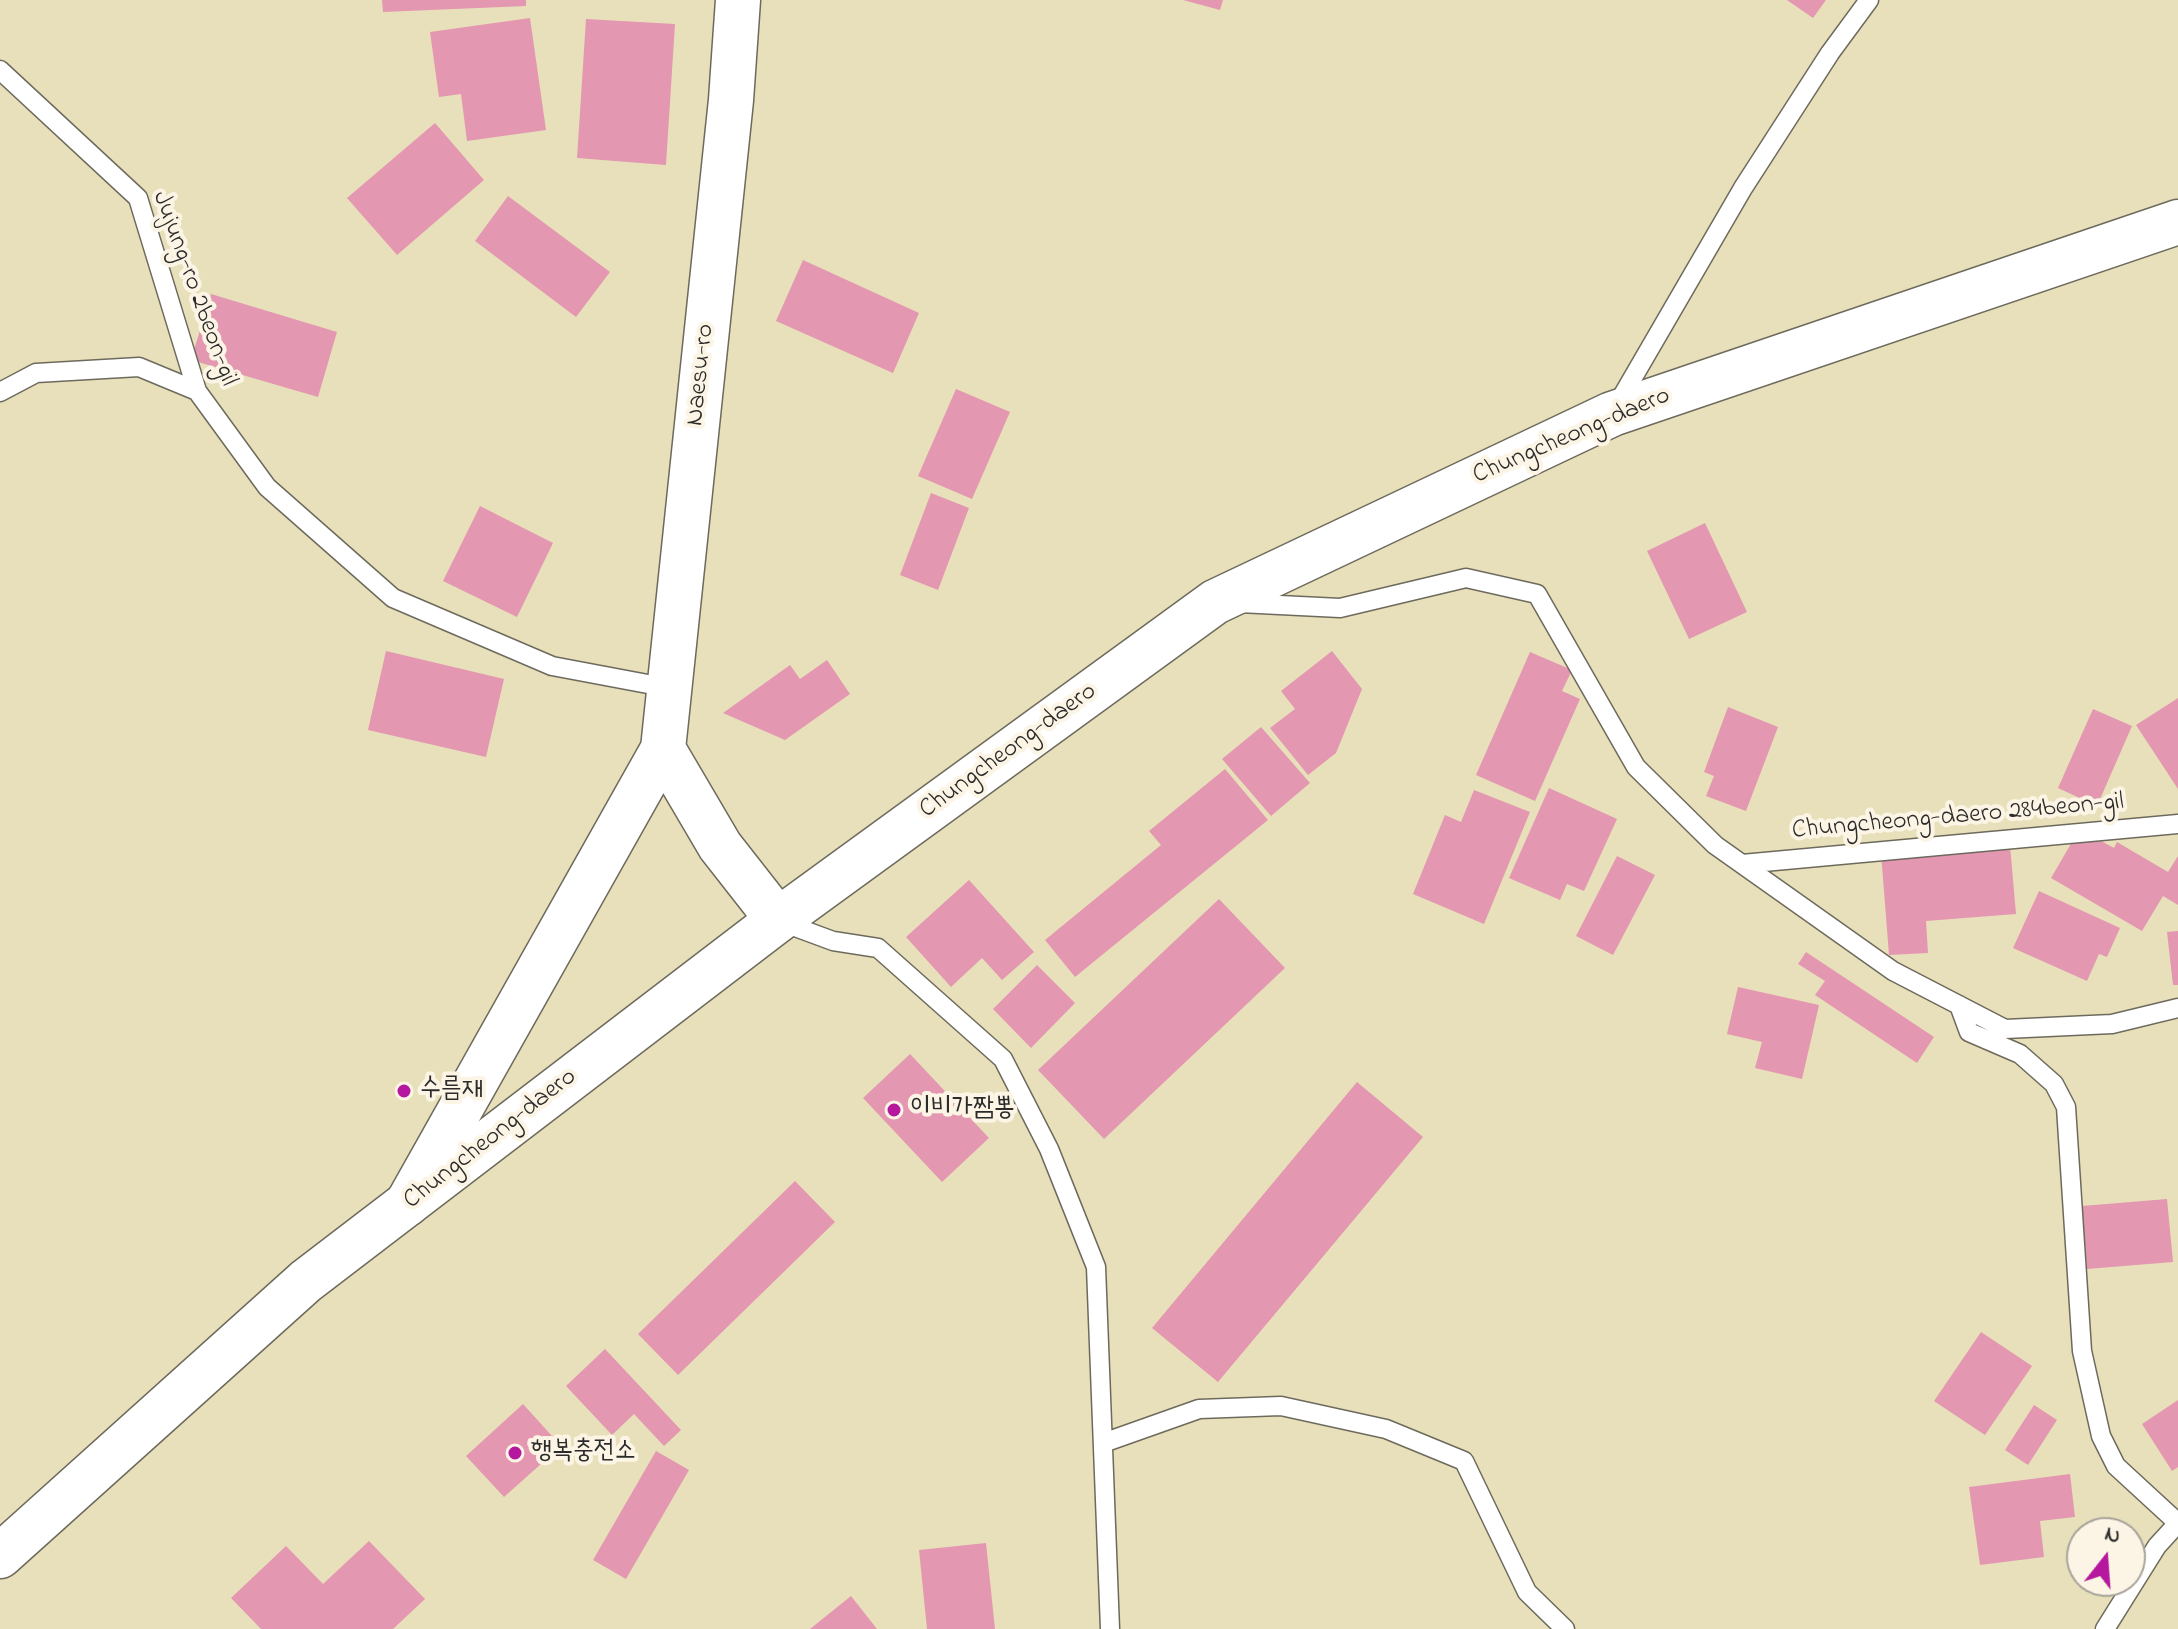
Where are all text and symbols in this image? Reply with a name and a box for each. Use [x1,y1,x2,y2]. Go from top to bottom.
street label: Jujung-ro 2beon-gil [143,187,243,391]
street label: Naesu-ro [681,322,723,428]
street label: Chungcheong-daero [1469,381,1675,493]
street label: Chungcheong-daero [914,677,1104,827]
street label: Chungcheong-daero 284beon-gil [1791,788,2125,848]
street label: Chungcheong-daero [398,1063,584,1217]
place label: 수름재 [420,1075,483,1107]
marker: 수름재 [395,1082,413,1100]
place label: 이비가짬뽕 [910,1094,1015,1126]
marker: 이비가짬뽕 [885,1101,903,1119]
place label: 행복충전소 [531,1437,636,1469]
marker: 행복충전소 [506,1444,524,1462]
north arrow [2066,1517,2146,1597]
text: N [2101,1518,2124,1553]

